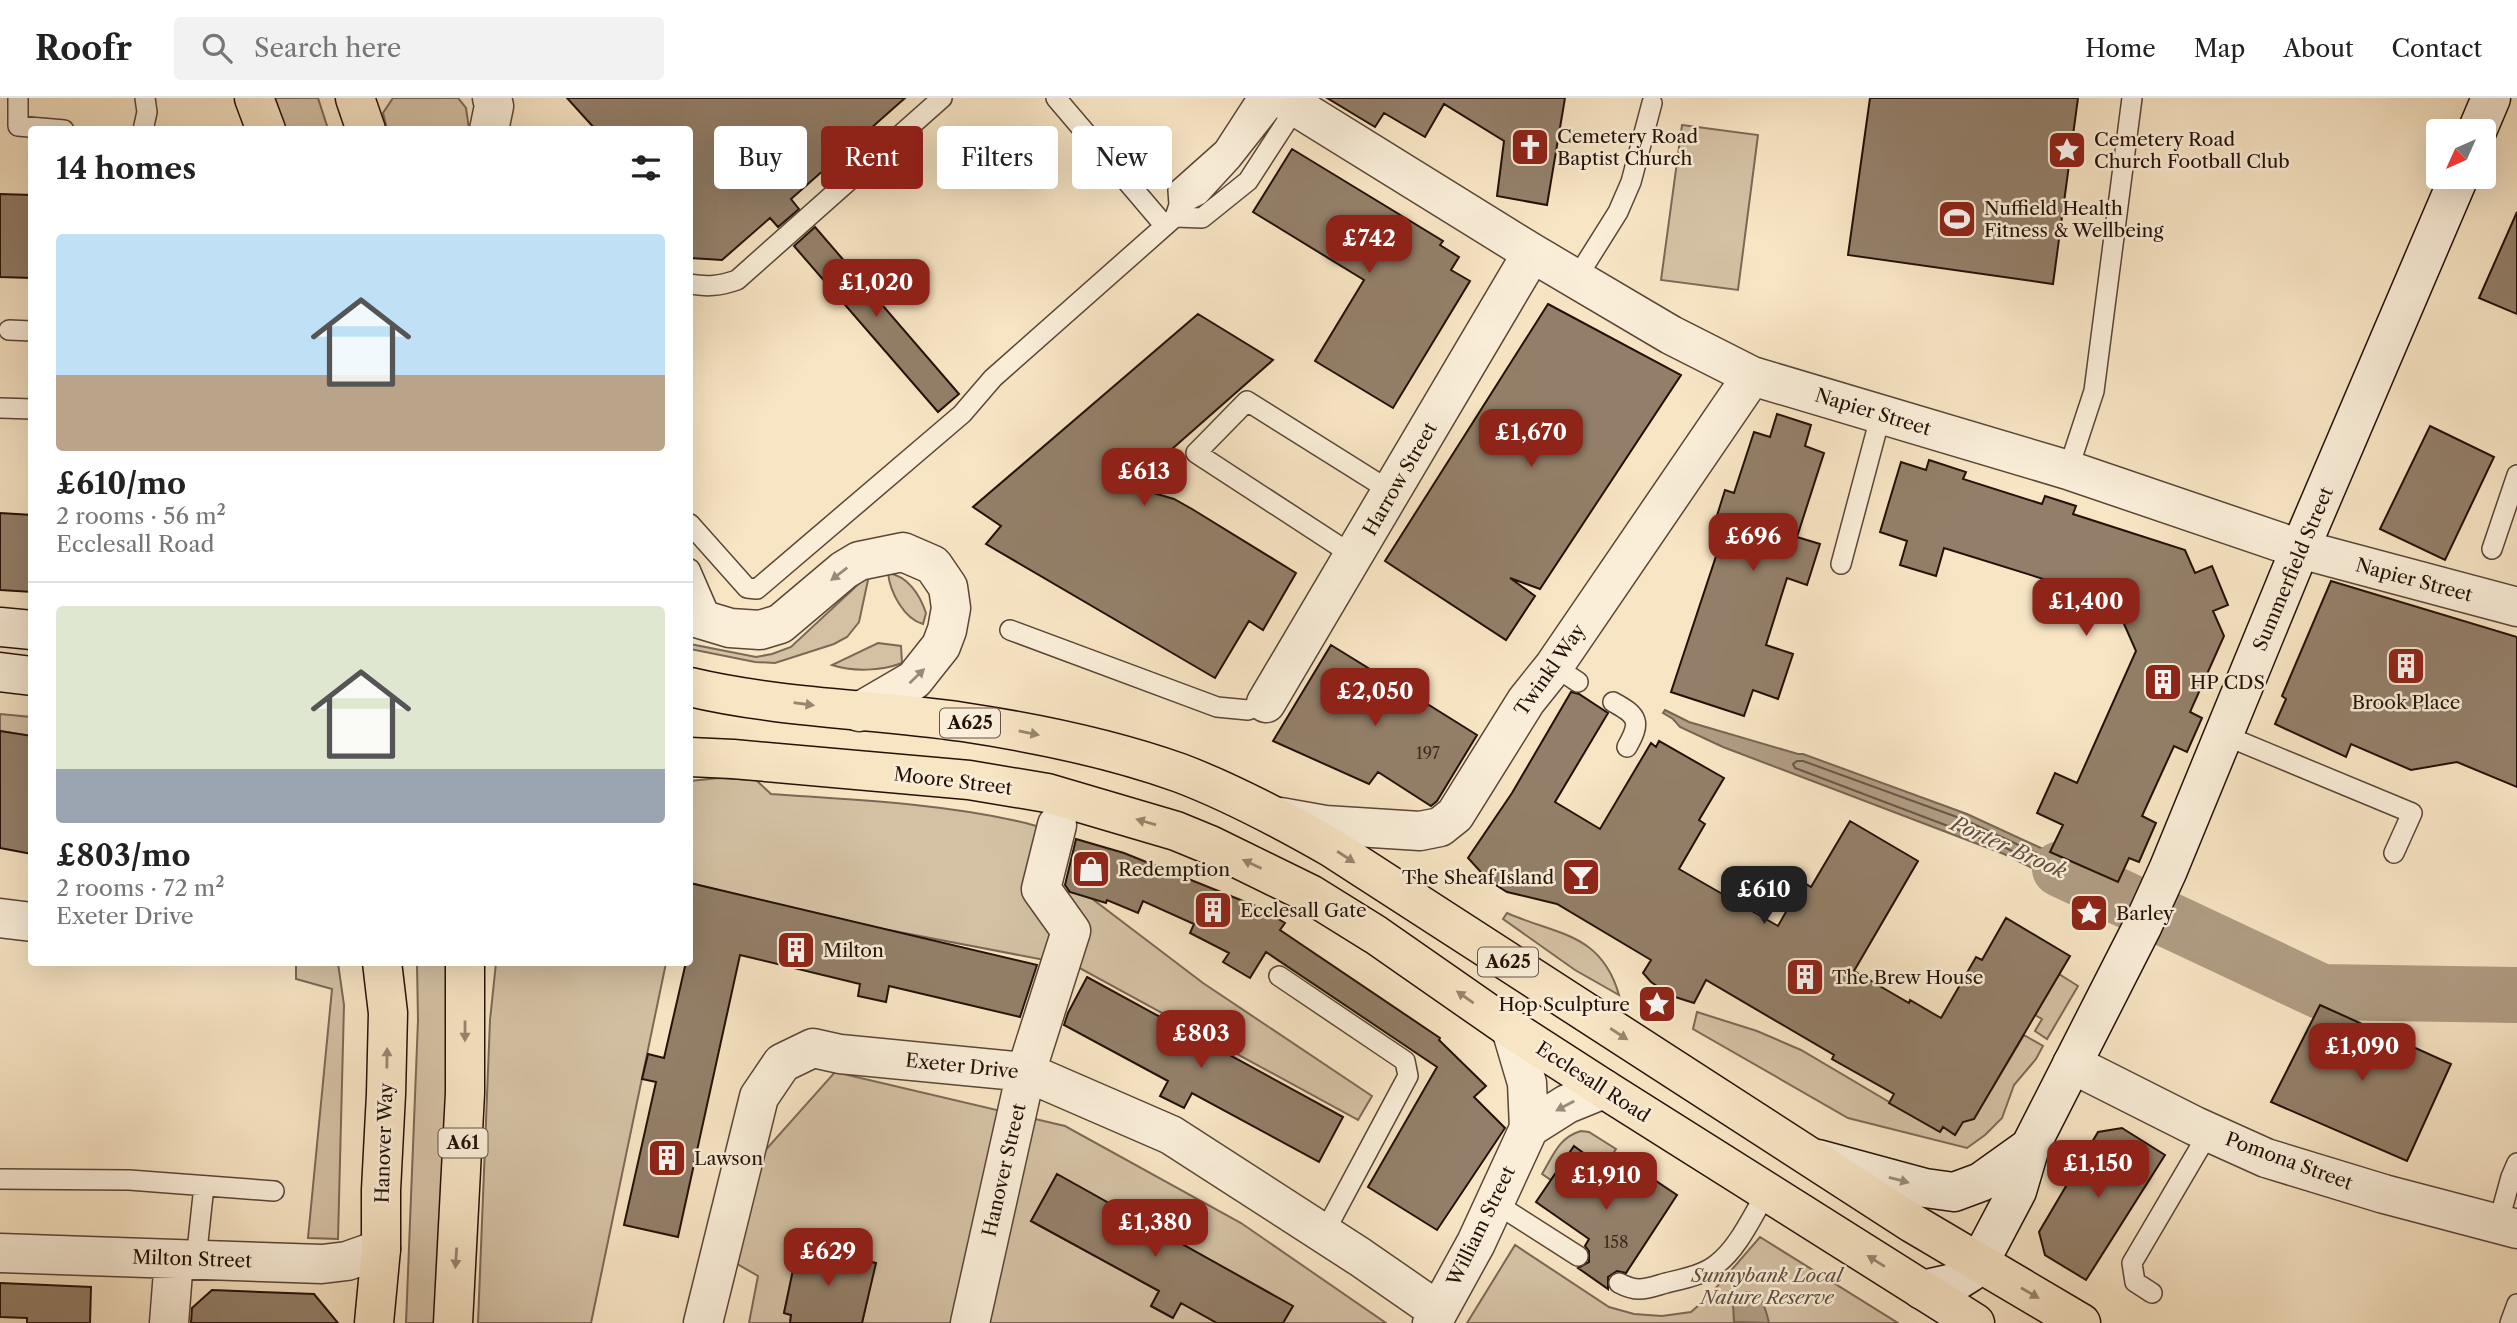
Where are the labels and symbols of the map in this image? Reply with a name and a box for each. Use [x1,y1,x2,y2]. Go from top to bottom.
north arrow [2426,119,2496,189]
place label: Cemetery Road Baptist Church [1557,125,1698,170]
church icon: Cemetery Road Baptist Church [1509,126,1551,168]
place label: Cemetery Road Church Football Club [2094,128,2290,173]
place icon: Cemetery Road Church Football Club [2046,129,2088,171]
place label: Nuffield Health Fitness & Wellbeing [1984,197,2164,242]
sports icon: Nuffield Health Fitness & Wellbeing [1936,198,1978,240]
pin: £742 [1328,216,1410,275]
pin: £1,020 [819,260,933,319]
street label: Napier Street [1812,383,1934,441]
pin: £1,670 [1474,410,1588,469]
street label: Harrow Street [1358,418,1442,540]
pin: £613 [1103,448,1185,508]
street label: Summerfield Street [2248,483,2338,654]
pin: £696 [1712,514,1794,573]
street label: Napier Street [2353,553,2475,607]
one-way arrow [831,567,849,582]
pin: £1,400 [2029,578,2143,638]
street label: Twinkl Way [1510,619,1590,720]
building icon: Brook Place [2385,645,2427,687]
building icon: HP CDS [2142,661,2184,703]
one-way arrow [908,667,925,684]
pin: £2,050 [1318,668,1432,728]
place label: HP CDS [2190,671,2265,694]
place label: Brook Place [2352,691,2460,714]
one-way arrow [793,699,815,710]
road number: A625 [940,708,1000,738]
one-way arrow [1018,728,1040,739]
house number: 197 [1416,743,1440,763]
street label: Moore Street [892,762,1014,800]
water label: Porter Brook [1945,810,2071,884]
one-way arrow [1135,816,1156,826]
shop icon: Redemption [1070,848,1112,890]
one-way arrow [1337,850,1355,864]
bar icon: The Sheaf Island [1560,856,1602,898]
place label: Redemption [1118,858,1230,881]
one-way arrow [1242,858,1262,870]
place label: The Sheaf Island [1402,866,1554,889]
pin: £610 [1723,866,1805,926]
building icon: Ecclesall Gate [1192,889,1234,931]
place icon: Barley [2068,892,2110,934]
place label: Ecclesall Gate [1240,899,1367,922]
place label: Barley [2116,902,2174,925]
building icon: Milton [775,929,817,971]
place label: Milton [823,939,884,962]
road number: A625 [1478,948,1538,976]
building icon: The Brew House [1784,956,1826,998]
place label: The Brew House [1832,966,1983,989]
place icon: Hop Sculpture [1636,983,1678,1025]
one-way arrow [1456,990,1474,1004]
place label: Hop Sculpture [1499,993,1630,1016]
pin: £803 [1160,1010,1242,1070]
one-way arrow [459,1020,471,1042]
pin: £1,090 [2305,1024,2419,1083]
one-way arrow [1610,1027,1628,1041]
street label: Ecclesall Road [1532,1037,1655,1128]
one-way arrow [381,1047,393,1069]
street label: Exeter Drive [904,1049,1020,1083]
street label: Hanover Way [370,1082,398,1204]
street label: Hanover Street [977,1101,1031,1239]
one-way arrow [1555,1101,1575,1112]
street label: Pomona Street [2222,1127,2356,1195]
road number: A61 [438,1128,488,1158]
building icon: Lawson [646,1137,688,1179]
pin: £1,150 [2041,1140,2155,1200]
place label: Lawson [694,1147,763,1170]
pin: £1,910 [1549,1152,1663,1212]
street label: William Street [1442,1162,1520,1290]
one-way arrow [1889,1176,1910,1186]
pin: £1,380 [1098,1200,1212,1259]
pin: £629 [787,1228,869,1288]
house number: 158 [1604,1232,1628,1252]
street label: Milton Street [132,1245,253,1273]
one-way arrow [450,1247,461,1269]
one-way arrow [1866,1254,1885,1267]
park label: Sunnybank Local Nature Reserve [1690,1264,1844,1309]
one-way arrow [2021,1287,2040,1299]

